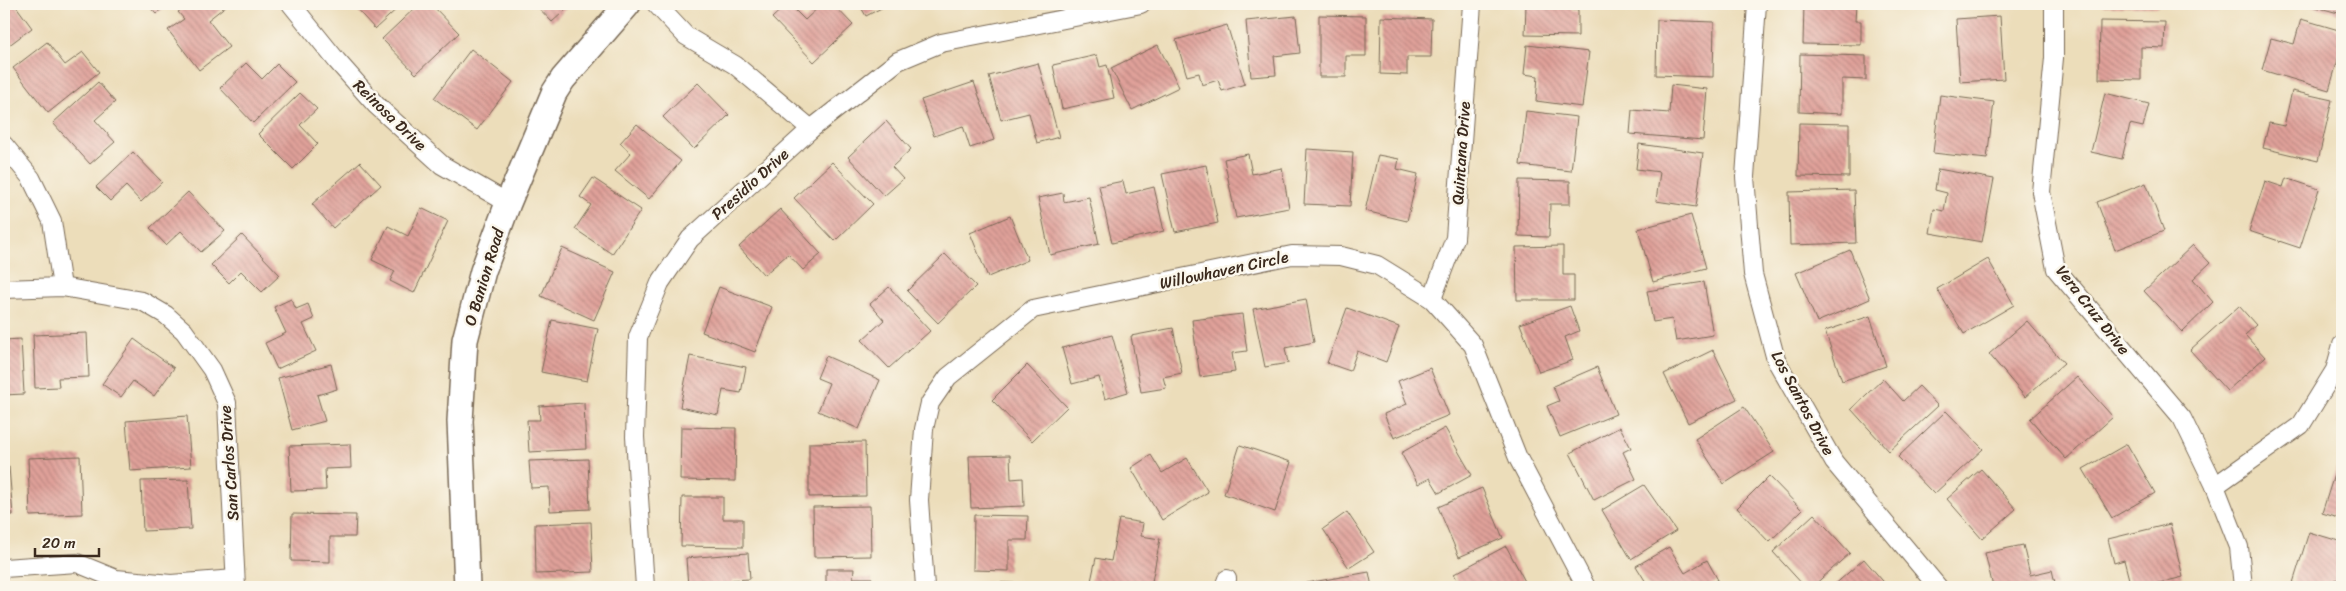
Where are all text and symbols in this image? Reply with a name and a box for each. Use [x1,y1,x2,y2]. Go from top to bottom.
street label: Reinosa Drive [346,72,434,158]
street label: Quintana Drive [1443,100,1479,206]
street label: Presidio Drive [704,141,796,227]
street label: O Banion Road [455,223,513,329]
street label: Willowhaven Circle [1157,242,1291,298]
street label: Vera Cruz Drive [2048,258,2138,362]
street label: Los Santos Drive [1763,345,1843,461]
street label: San Carlos Drive [211,404,247,522]
scale bar [35,526,99,558]
text: 20 m [42,530,76,556]

